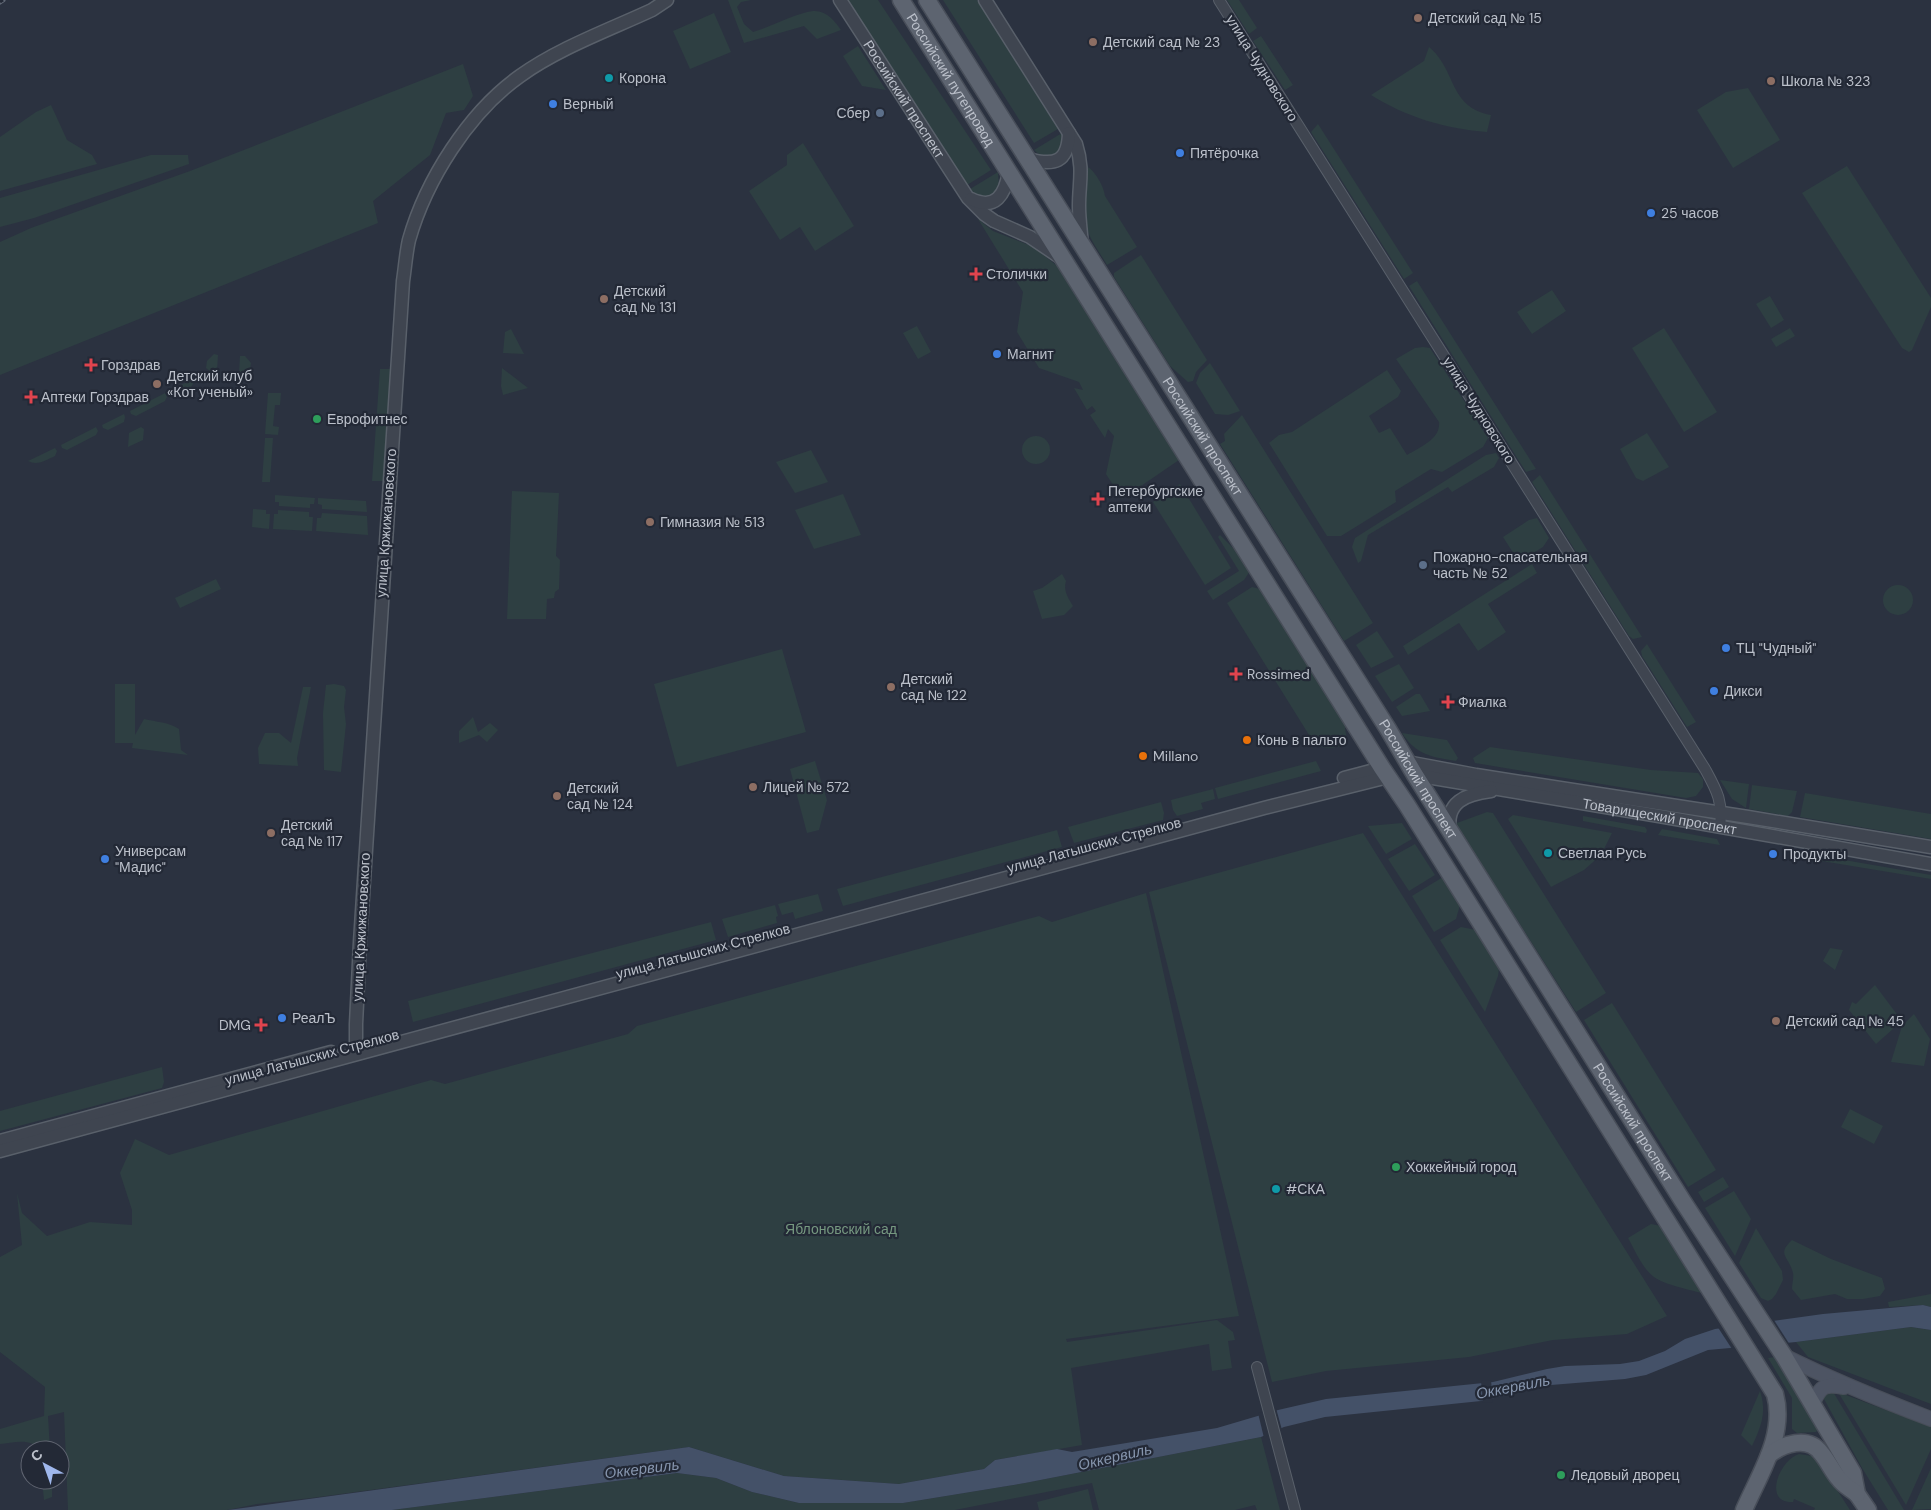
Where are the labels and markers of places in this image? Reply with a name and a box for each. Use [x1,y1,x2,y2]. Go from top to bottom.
place label: Детский сад № 15 [1428,9,1542,27]
marker: Детский сад № 15 [1412,12,1424,24]
place label: Детский сад № 23 [1103,33,1220,51]
marker: Детский сад № 23 [1087,36,1099,48]
place label: Корона [619,69,666,87]
marker: Корона [603,72,615,84]
place label: Школа № 323 [1781,72,1871,90]
marker: Школа № 323 [1765,75,1777,87]
place label: Верный [563,95,614,113]
marker: Верный [547,98,559,110]
place label: Сбер [836,104,870,122]
marker: Сбер [874,107,886,119]
place label: Пятёрочка [1190,144,1259,162]
marker: Пятёрочка [1174,147,1186,159]
place label: 25 часов [1661,204,1719,222]
marker: 25 часов [1645,207,1657,219]
place label: Столички [986,265,1047,283]
marker: Столички [970,268,982,280]
place label: Детский сад № 131 [614,282,676,316]
marker: Детский сад № 131 [598,293,610,305]
place label: Магнит [1007,345,1054,363]
marker: Магнит [991,348,1003,360]
place label: Горздрав [101,356,160,374]
marker: Горздрав [85,359,97,371]
place label: Детский клуб «Кот ученый» [167,367,253,401]
marker: Детский клуб «Кот ученый» [151,378,163,390]
place label: Аптеки Горздрав [41,388,149,406]
marker: Аптеки Горздрав [25,391,37,403]
place label: Еврофитнес [327,410,408,428]
marker: Еврофитнес [311,413,323,425]
place label: Петербургские аптеки [1108,482,1203,516]
marker: Петербургские аптеки [1092,493,1104,505]
place label: Гимназия № 513 [660,513,765,531]
marker: Гимназия № 513 [644,516,656,528]
place label: Пожарно-спасательная часть № 52 [1433,548,1588,582]
marker: Пожарно-спасательная часть № 52 [1417,559,1429,571]
place label: ТЦ "Чудный" [1736,639,1816,657]
marker: ТЦ "Чудный" [1720,642,1732,654]
place label: Rossimed [1247,665,1310,683]
marker: Rossimed [1229,667,1243,681]
place label: Детский сад № 122 [901,670,967,704]
marker: Детский сад № 122 [885,681,897,693]
place label: Дикси [1724,682,1762,700]
marker: Дикси [1708,685,1720,697]
place label: Фиалка [1458,693,1507,711]
marker: Фиалка [1442,696,1454,708]
place label: Конь в пальто [1257,731,1347,749]
marker: Конь в пальто [1241,734,1253,746]
place label: Millano [1153,747,1198,765]
marker: Millano [1137,750,1149,762]
place label: Лицей № 572 [763,778,849,796]
place label: Детский сад № 124 [567,779,634,813]
marker: Лицей № 572 [747,781,759,793]
marker: Детский сад № 124 [551,790,563,802]
place label: Детский сад № 117 [281,816,343,850]
marker: Детский сад № 117 [265,827,277,839]
place label: Универсам "Мадис" [115,842,186,876]
place label: Светлая Русь [1558,844,1647,862]
place label: Продукты [1783,845,1846,863]
marker: Светлая Русь [1542,847,1554,859]
marker: Продукты [1767,848,1779,860]
marker: Универсам "Мадис" [99,853,111,865]
place label: РеалЪ [292,1009,336,1027]
marker: РеалЪ [276,1012,288,1024]
place label: Детский сад № 45 [1786,1012,1904,1030]
marker: Детский сад № 45 [1770,1015,1782,1027]
place label: DMG [219,1016,251,1034]
marker: DMG [255,1019,267,1031]
place label: Хоккейный город [1406,1158,1516,1176]
marker: Хоккейный город [1390,1161,1402,1173]
place label: #СКА [1286,1180,1326,1198]
marker: #СКА [1270,1183,1282,1195]
place label: Ледовый дворец [1571,1466,1680,1484]
marker: Ледовый дворец [1555,1469,1567,1481]

